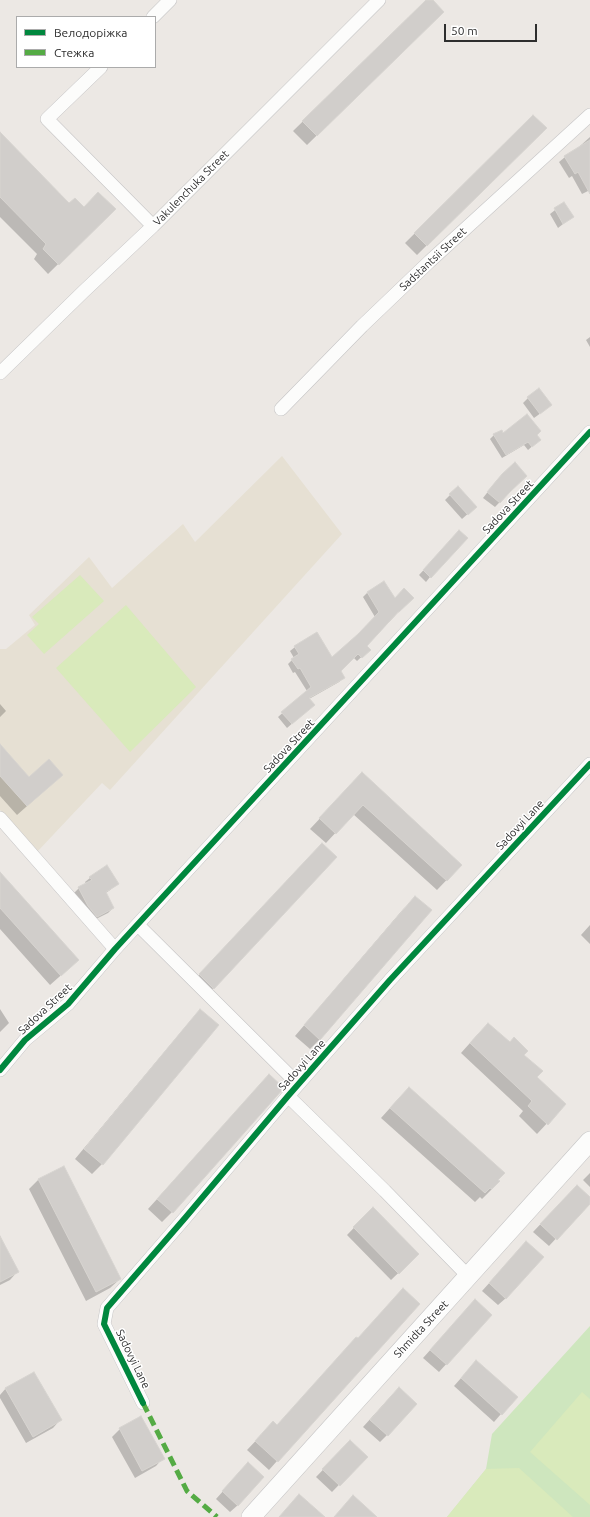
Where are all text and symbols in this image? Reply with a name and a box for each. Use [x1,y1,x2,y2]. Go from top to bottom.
legend [16,16,156,68]
scale bar [446,16,539,42]
text: 50 m [451,24,478,37]
text: Велодоріжка [54,26,128,39]
text: Стежка [54,46,94,59]
street label: Vakulenchuka Street [150,147,232,229]
street label: Sadstantsii Street [397,225,469,293]
street label: Sadova Street [480,477,536,537]
street label: Sadova Street [261,716,317,776]
street label: Sadovyi Lane [493,797,547,853]
street label: Sadova Street [15,981,75,1037]
street label: Sadovyi Lane [276,1037,328,1093]
street label: Shmidta Street [391,1298,451,1360]
street label: Sadovyi Lane [113,1327,153,1391]

